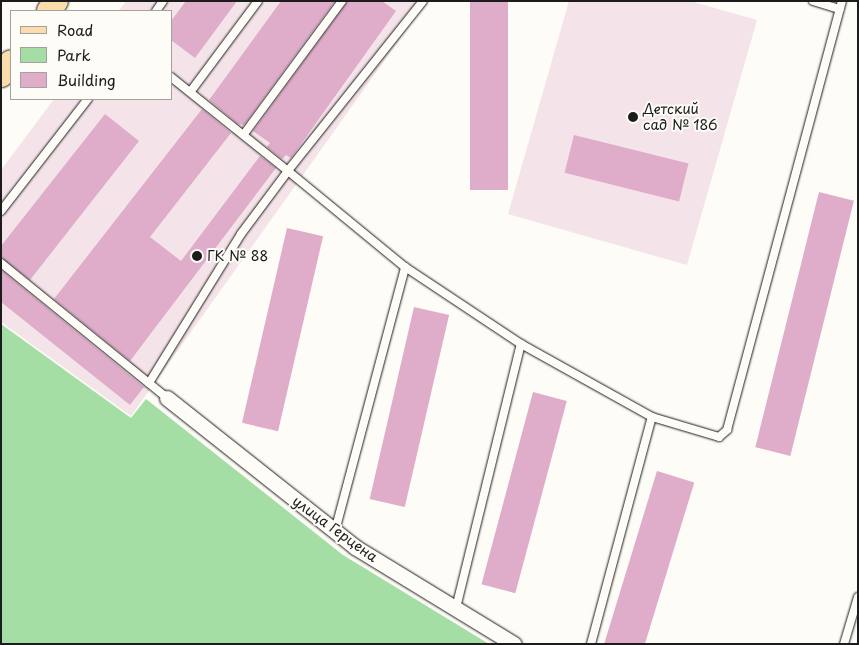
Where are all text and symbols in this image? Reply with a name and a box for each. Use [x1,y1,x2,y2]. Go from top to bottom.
legend [10,10,172,100]
text: Road [57,18,93,41]
text: Park [57,43,91,66]
text: Building [57,68,116,91]
place label: Детский сад № 186 [643,101,718,134]
marker: Детский сад № 186 [627,111,639,123]
place label: ГК № 88 [207,248,268,264]
marker: ГК № 88 [191,250,203,262]
street label: улица Герцена [289,492,381,566]

